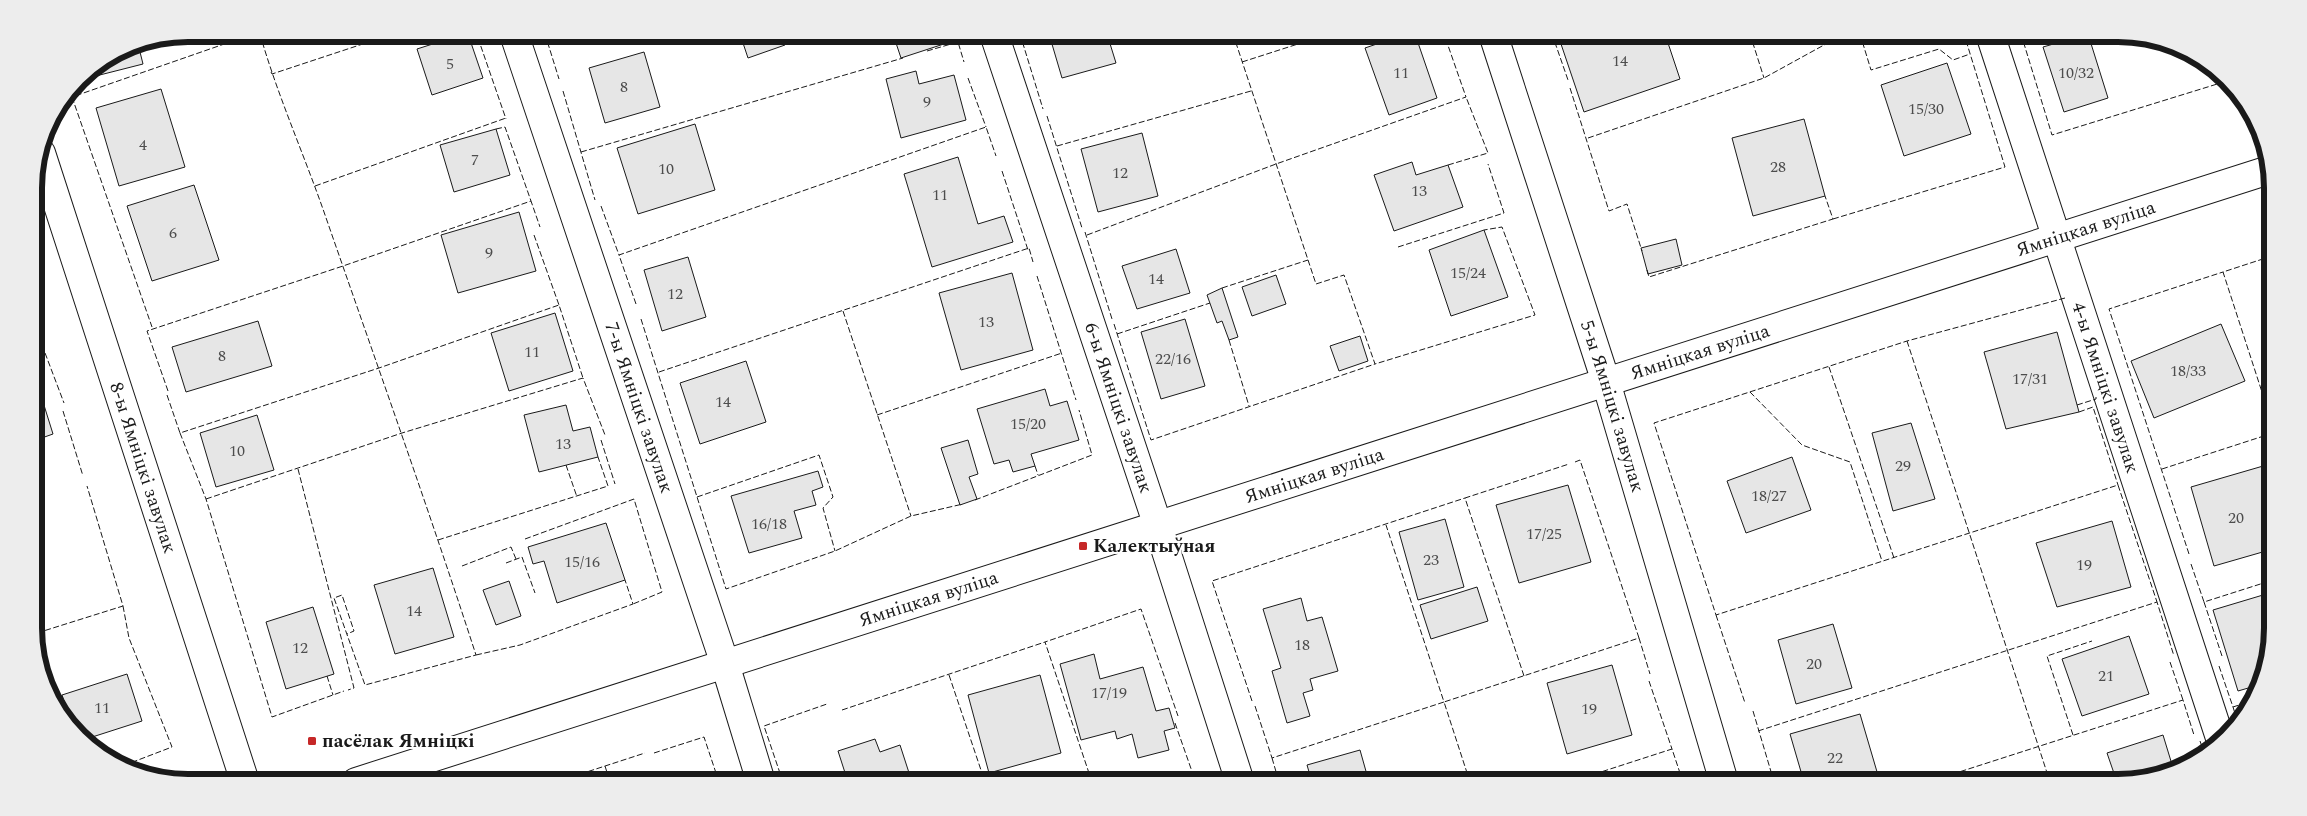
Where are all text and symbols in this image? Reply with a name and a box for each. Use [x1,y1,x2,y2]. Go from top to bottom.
house number: 14 [1612,49,1628,73]
house number: 5 [446,52,454,76]
house number: 11 [1393,61,1409,85]
house number: 10/32 [2058,61,2094,85]
house number: 8 [620,75,628,99]
house number: 9 [923,90,931,114]
house number: 15/30 [1908,97,1944,121]
house number: 4 [139,133,147,157]
house number: 7 [471,148,479,172]
house number: 28 [1770,155,1786,179]
house number: 10 [658,157,674,181]
house number: 12 [1112,161,1128,185]
house number: 13 [1411,179,1427,203]
house number: 11 [932,183,948,207]
street label: Ямніцкая вуліца [2012,193,2160,265]
house number: 6 [169,221,177,245]
house number: 9 [485,241,493,265]
house number: 15/24 [1450,261,1486,285]
house number: 14 [1148,267,1164,291]
house number: 12 [667,282,683,306]
street label: 4-ы Ямніцкі завулак [2064,298,2147,477]
house number: 13 [978,310,994,334]
street label: 5-ы Ямніцкі завулак [1572,316,1652,496]
street label: Ямніцкая вуліца [1626,316,1774,388]
street label: 7-ы Ямніцкі завулак [597,318,681,497]
street label: 6-ы Ямніцкі завулак [1077,318,1161,497]
house number: 11 [524,340,540,364]
house number: 8 [218,344,226,368]
house number: 22/16 [1155,347,1191,371]
house number: 18/33 [2170,359,2206,383]
house number: 17/31 [2012,367,2048,391]
street label: 8-ы Ямніцкі завулак [102,378,185,558]
house number: 14 [715,390,731,414]
house number: 15/20 [1010,412,1046,436]
house number: 13 [555,432,571,456]
house number: 10 [229,439,245,463]
street label: Ямніцкая вуліца [1241,439,1388,511]
house number: 29 [1895,454,1911,478]
house number: 18/27 [1751,484,1787,508]
house number: 20 [2228,506,2244,530]
house number: 16/18 [751,512,787,536]
house number: 17/25 [1526,522,1562,546]
place label: Калектыўная [1093,532,1216,561]
marker: Калектыўная [1077,540,1089,552]
house number: 23 [1423,548,1439,572]
house number: 15/16 [564,550,600,574]
house number: 19 [2076,553,2092,577]
street label: Ямніцкая вуліца [855,563,1003,635]
house number: 14 [406,599,422,623]
house number: 18 [1294,633,1310,657]
house number: 12 [292,636,308,660]
house number: 20 [1806,652,1822,676]
house number: 21 [2098,664,2114,688]
house number: 17/19 [1091,681,1127,705]
house number: 11 [94,696,110,720]
house number: 19 [1581,697,1597,721]
place label: пасёлак Ямніцкі [322,727,475,756]
marker: пасёлак Ямніцкі [306,735,318,747]
house number: 22 [1827,746,1843,770]

